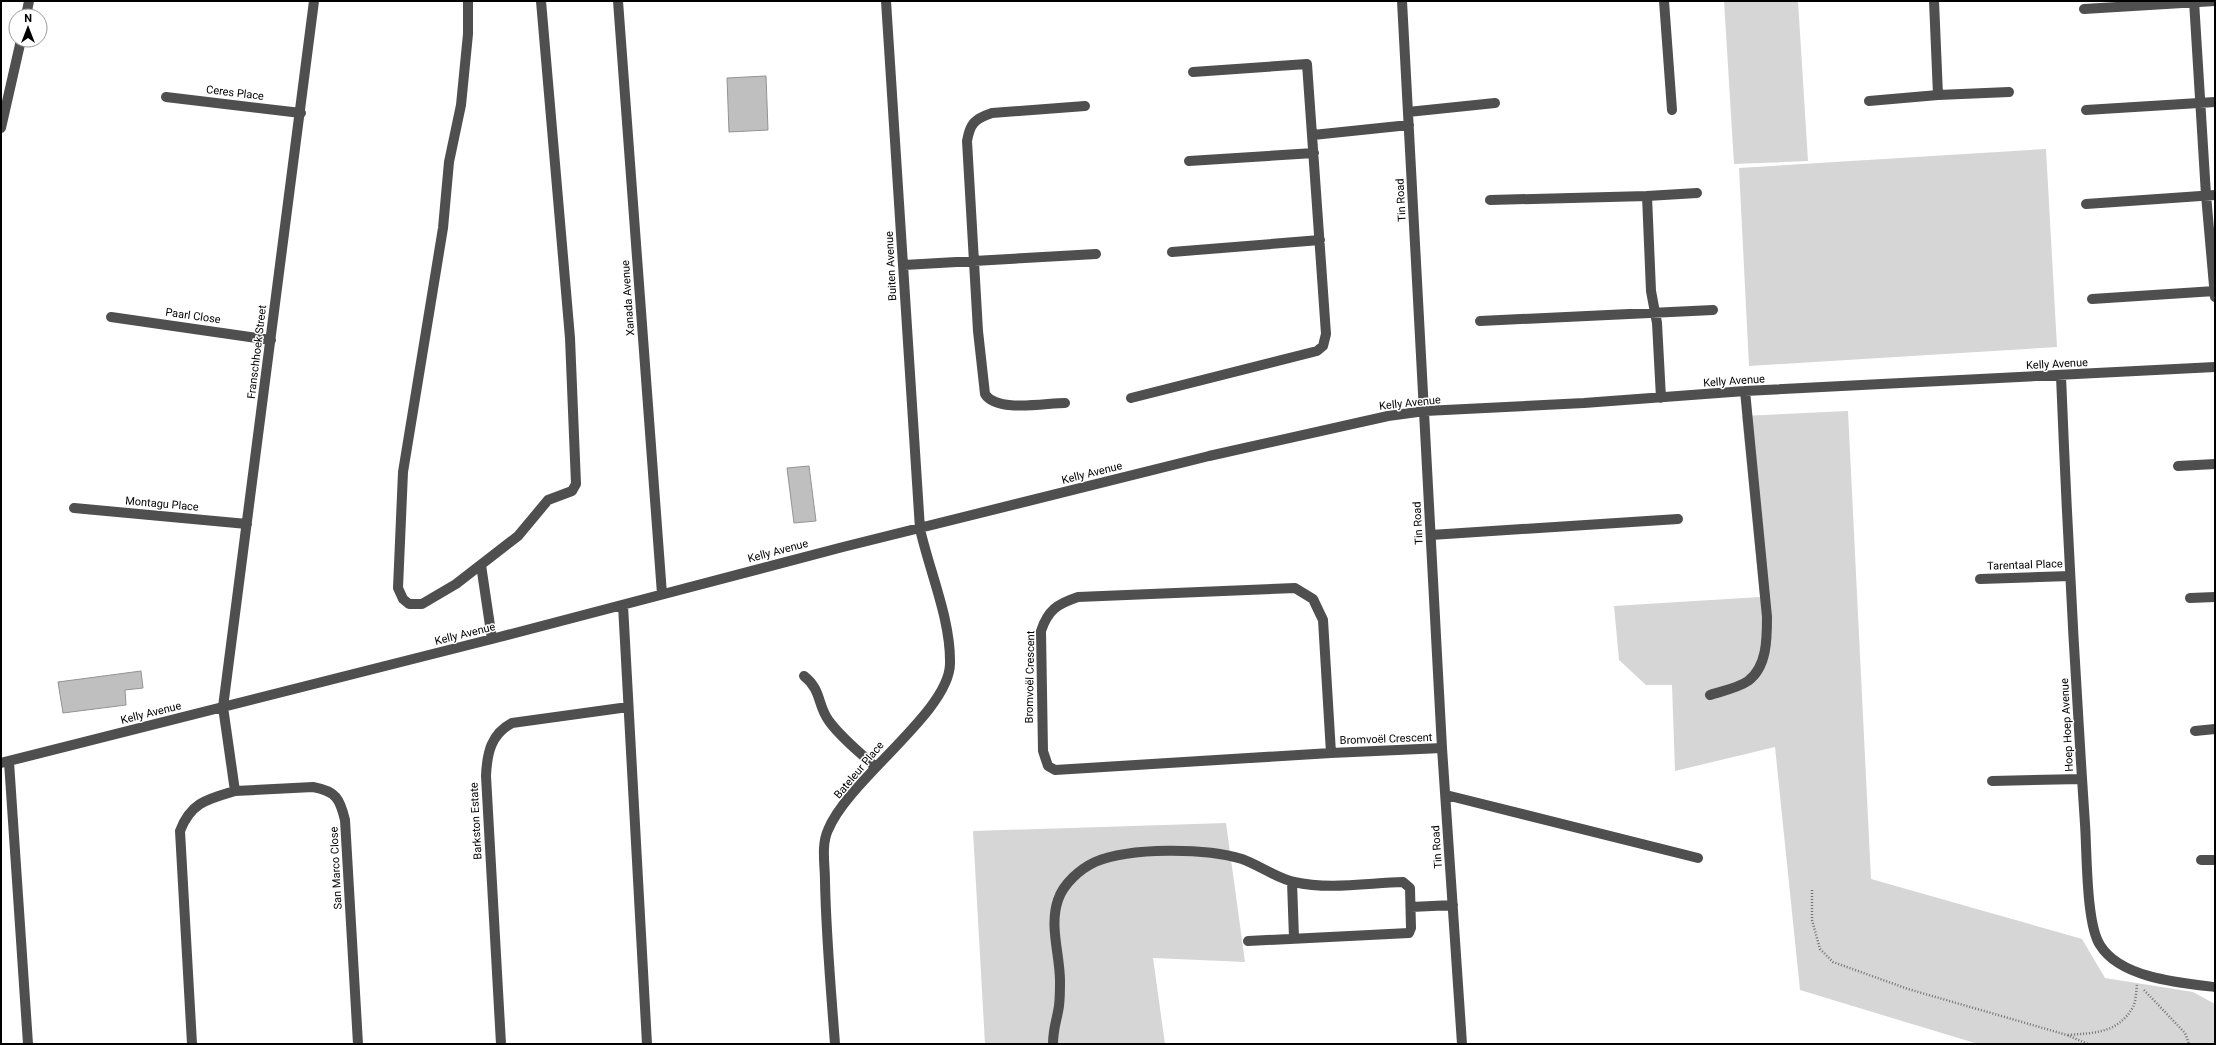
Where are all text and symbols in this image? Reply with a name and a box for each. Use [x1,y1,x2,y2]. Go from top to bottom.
north arrow [8,8,48,48]
text: N [24,12,32,25]
street label: Ceres Place [205,83,265,103]
street label: Tin Road [1393,178,1409,222]
street label: Buiten Avenue [883,231,899,301]
street label: Xanada Avenue [619,260,637,336]
street label: Franschhoek Street [245,304,269,400]
street label: Paarl Close [165,306,222,326]
street label: Kelly Avenue [2026,356,2088,372]
street label: Kelly Avenue [1703,372,1765,390]
street label: Kelly Avenue [1379,393,1442,413]
street label: Kelly Avenue [1060,459,1124,487]
street label: Montagu Place [125,494,199,514]
street label: Tin Road [1410,501,1426,545]
street label: Kelly Avenue [746,537,810,565]
street label: Tarentaal Place [1987,557,2063,573]
street label: Kelly Avenue [433,620,497,648]
street label: Bromvoël Crescent [1023,630,1037,723]
street label: Hoep Hoep Avenue [2058,678,2076,772]
street label: Kelly Avenue [119,699,183,727]
street label: Bromvoël Crescent [1339,731,1433,747]
street label: Bateleur Place [831,739,887,801]
street label: Barkston Estate [467,782,485,860]
street label: Tin Road [1429,825,1445,869]
street label: San Marco Close [327,826,345,910]

